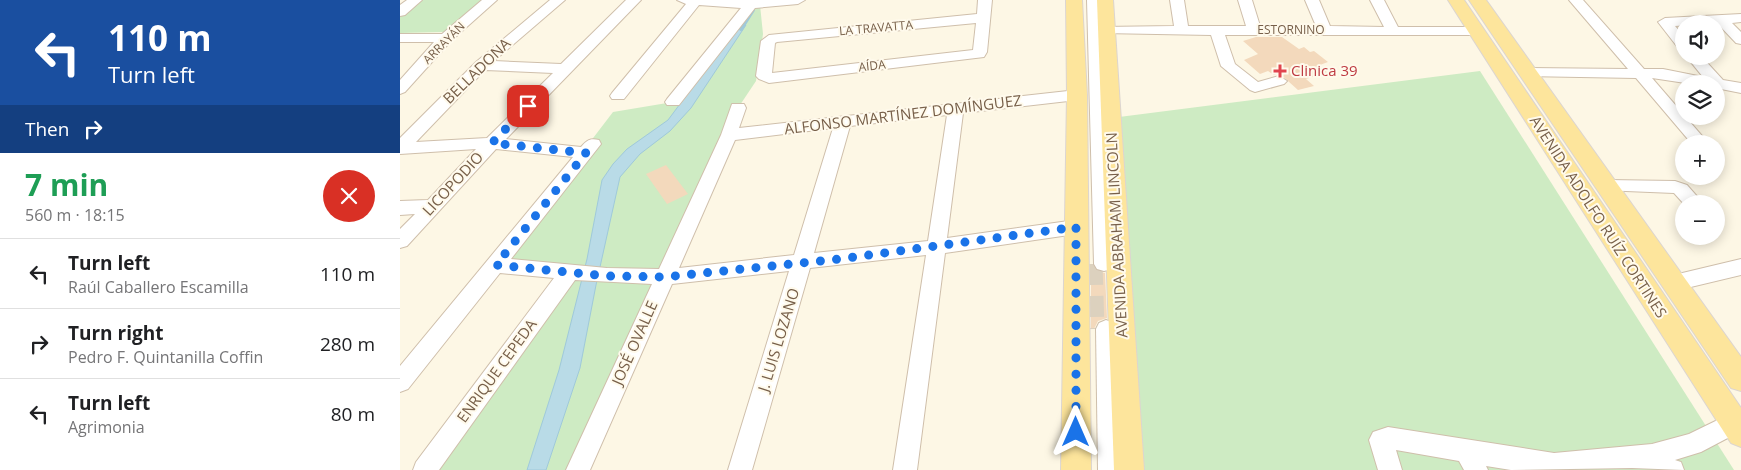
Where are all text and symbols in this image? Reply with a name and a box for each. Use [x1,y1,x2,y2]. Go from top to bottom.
text: 110 m [108,14,212,61]
map controls [1675,15,1725,245]
button: sound [1675,15,1725,65]
street label: LA TRAVATTA [838,16,914,39]
street label: ARRAYÁN [419,18,469,68]
icon: left [25,20,90,85]
street label: ESTORNINO [1257,21,1325,38]
street label: BELLADONA [438,33,515,108]
street label: AÍDA [858,56,887,75]
text: Turn left [108,59,195,89]
place label: Clinica 39 [1291,60,1358,80]
marker: Clinica 39 [1273,64,1287,78]
button: layers [1675,75,1725,125]
pin [507,85,549,127]
street label: ALFONSO MARTÍNEZ DOMÍNGUEZ [783,90,1023,138]
icon: arrive [514,92,542,120]
street label: AVENIDA ADOLFO RUÍZ CORTINES [1526,112,1672,321]
icon: right [79,115,107,143]
text: Then [25,116,69,142]
street label: AVENIDA ABRAHAM LINCOLN [1101,132,1131,338]
button: + [1675,135,1725,185]
street label: LICOPODIO [417,147,487,220]
text: 7 min [25,164,108,205]
button: close [323,170,375,222]
button: − [1675,195,1725,245]
text: 560 m · 18:15 [25,204,125,226]
text: Turn left [68,250,150,276]
icon: left [25,260,53,288]
text: 110 m [320,261,375,287]
text: Raúl Caballero Escamilla [68,276,249,298]
street label: J. LUIS LOZANO [752,285,803,396]
street label: JOSÉ OVALLE [606,297,662,390]
street label: ENRIQUE CEPEDA [452,314,541,426]
text: Turn right [68,320,163,346]
icon: right [25,330,53,358]
text: 280 m [320,331,375,357]
text: Pedro F. Quintanilla Coffin [68,346,263,368]
text: Turn left [68,390,150,416]
icon: left [25,400,53,428]
text: 80 m [331,401,375,427]
position arrow [1049,405,1101,457]
text: Agrimonia [68,416,145,438]

